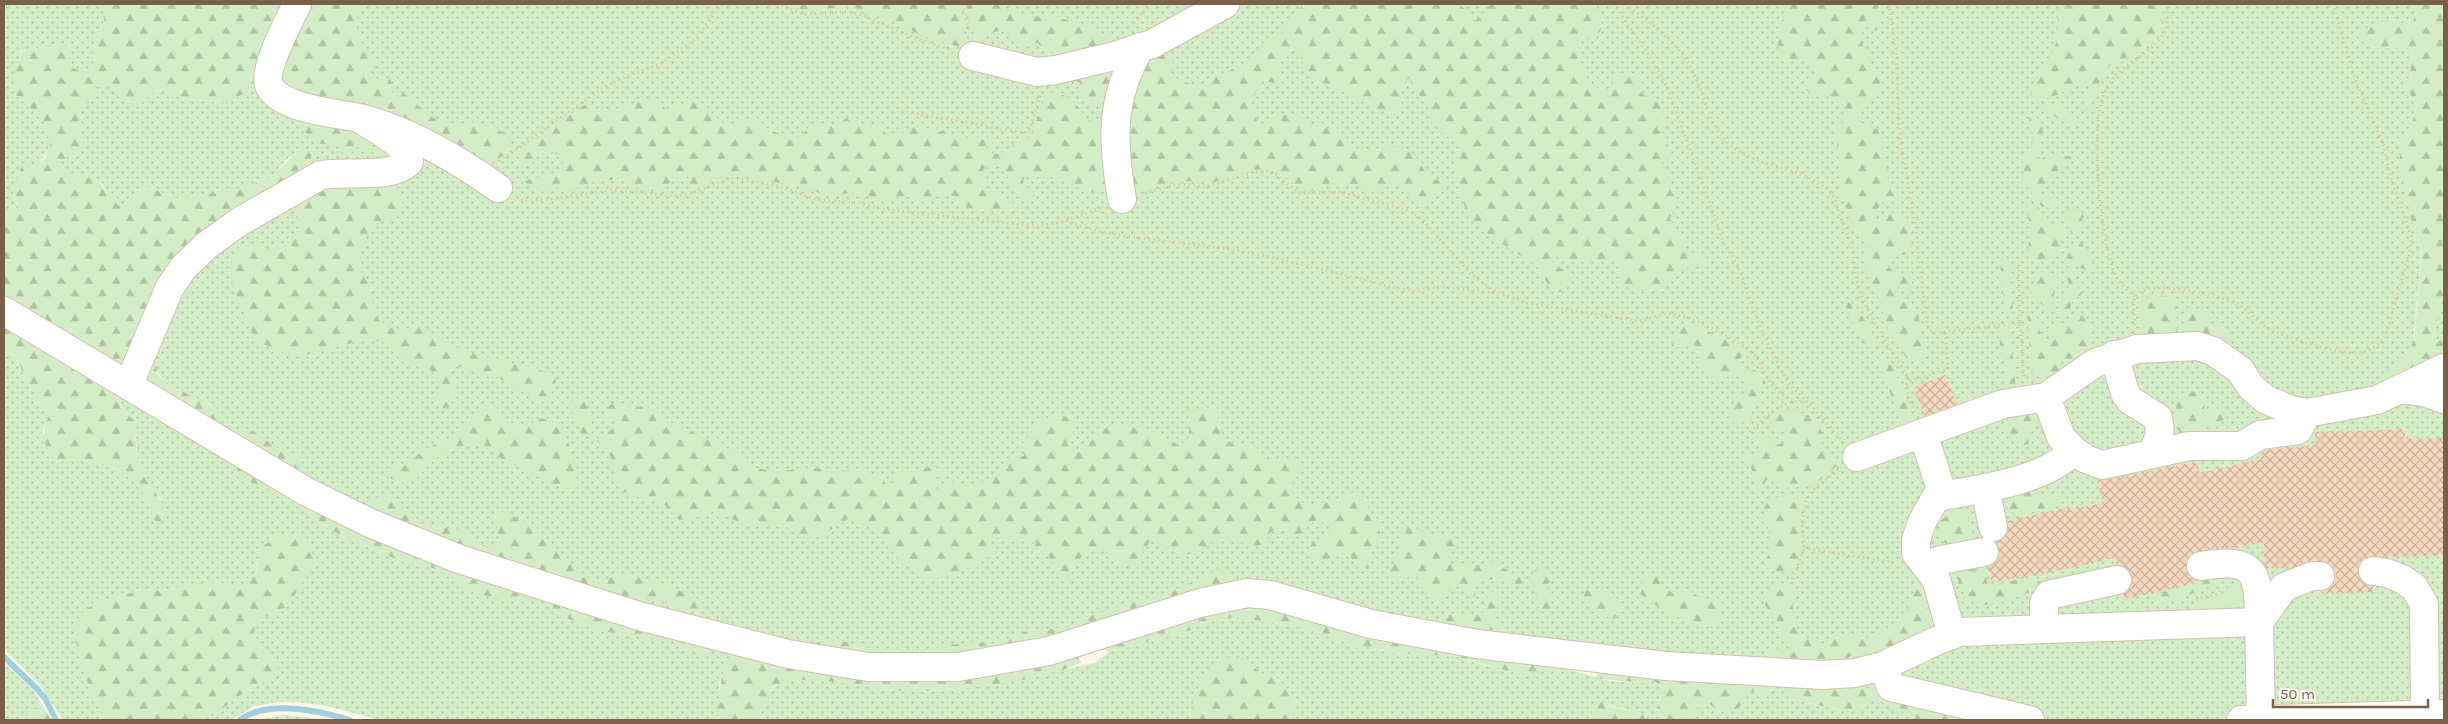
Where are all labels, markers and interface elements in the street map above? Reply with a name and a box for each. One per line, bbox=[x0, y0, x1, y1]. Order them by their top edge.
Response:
scale bar bbox=[2273, 676, 2428, 708]
text: 50 m bbox=[2280, 685, 2315, 703]

